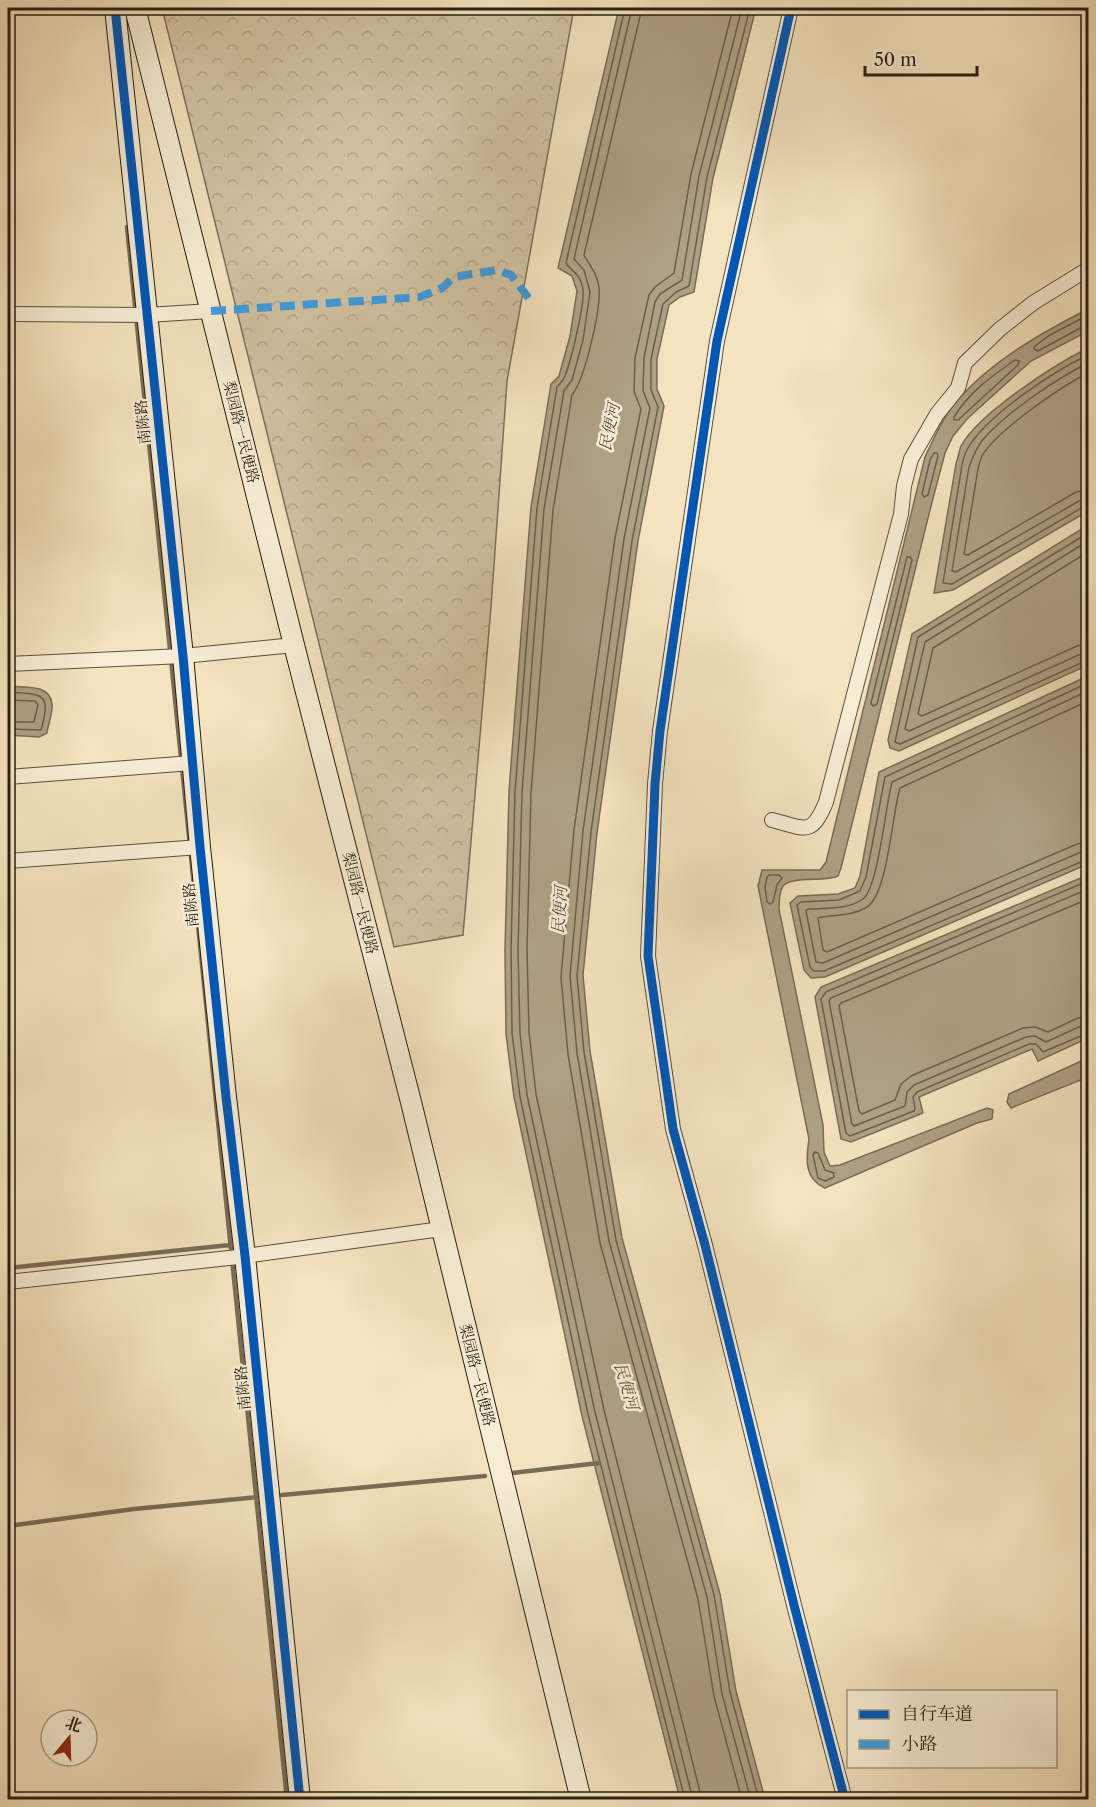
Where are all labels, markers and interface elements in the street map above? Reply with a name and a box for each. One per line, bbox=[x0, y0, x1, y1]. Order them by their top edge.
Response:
scale bar bbox=[865, 39, 978, 77]
text: 50 m bbox=[874, 49, 917, 71]
street label: 梨园路一民便路 bbox=[220, 379, 263, 485]
street label: 南陈路 bbox=[131, 399, 154, 445]
water label: 民便河 bbox=[595, 399, 624, 452]
street label: 梨园路一民便路 bbox=[339, 850, 382, 956]
street label: 南陈路 bbox=[179, 882, 202, 928]
water label: 民便河 bbox=[547, 882, 571, 935]
street label: 梨园路一民便路 bbox=[456, 1322, 499, 1428]
water label: 民便河 bbox=[610, 1360, 644, 1415]
street label: 南陈路 bbox=[231, 1365, 254, 1411]
legend bbox=[847, 1690, 1057, 1768]
text: 自行车道 bbox=[901, 1703, 973, 1725]
north arrow bbox=[39, 1708, 99, 1768]
text: 北 bbox=[63, 1712, 85, 1736]
text: 小路 bbox=[901, 1733, 937, 1755]

